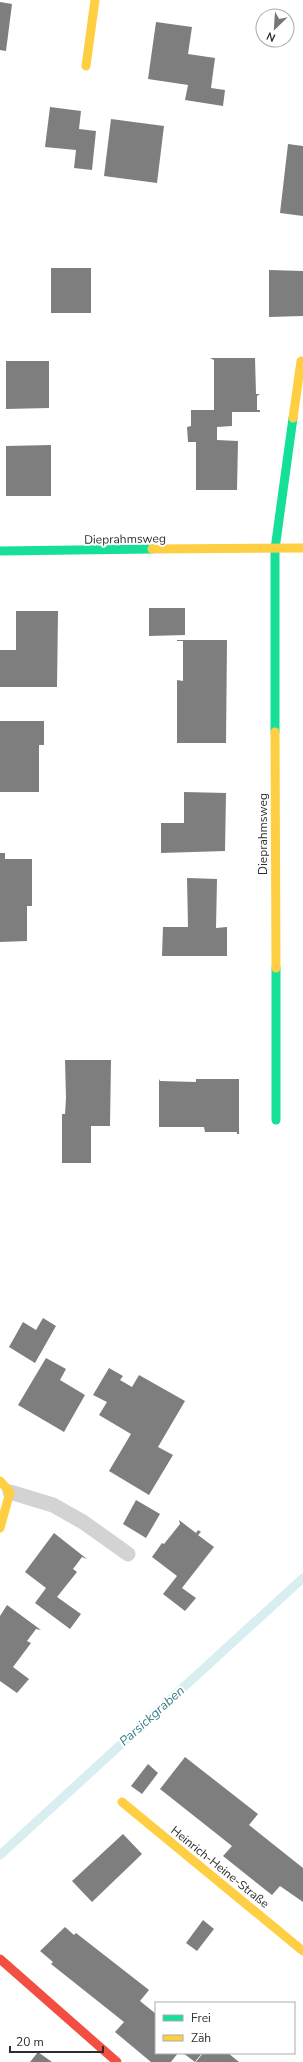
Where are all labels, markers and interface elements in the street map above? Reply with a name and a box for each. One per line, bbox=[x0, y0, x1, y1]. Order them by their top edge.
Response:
north arrow bbox=[255, 8, 295, 48]
text: N bbox=[264, 28, 278, 45]
street label: Dieprahmsweg bbox=[84, 530, 166, 548]
street label: Dieprahmsweg bbox=[255, 793, 271, 875]
water label: Parsickgraben bbox=[116, 1682, 188, 1750]
street label: Heinrich-Heine-Straße bbox=[168, 1822, 272, 1912]
legend bbox=[155, 2002, 295, 2054]
text: Frei bbox=[191, 2010, 211, 2026]
scale bar bbox=[10, 2028, 103, 2054]
text: Zäh bbox=[191, 2030, 211, 2046]
text: 20 m bbox=[16, 2034, 44, 2050]

